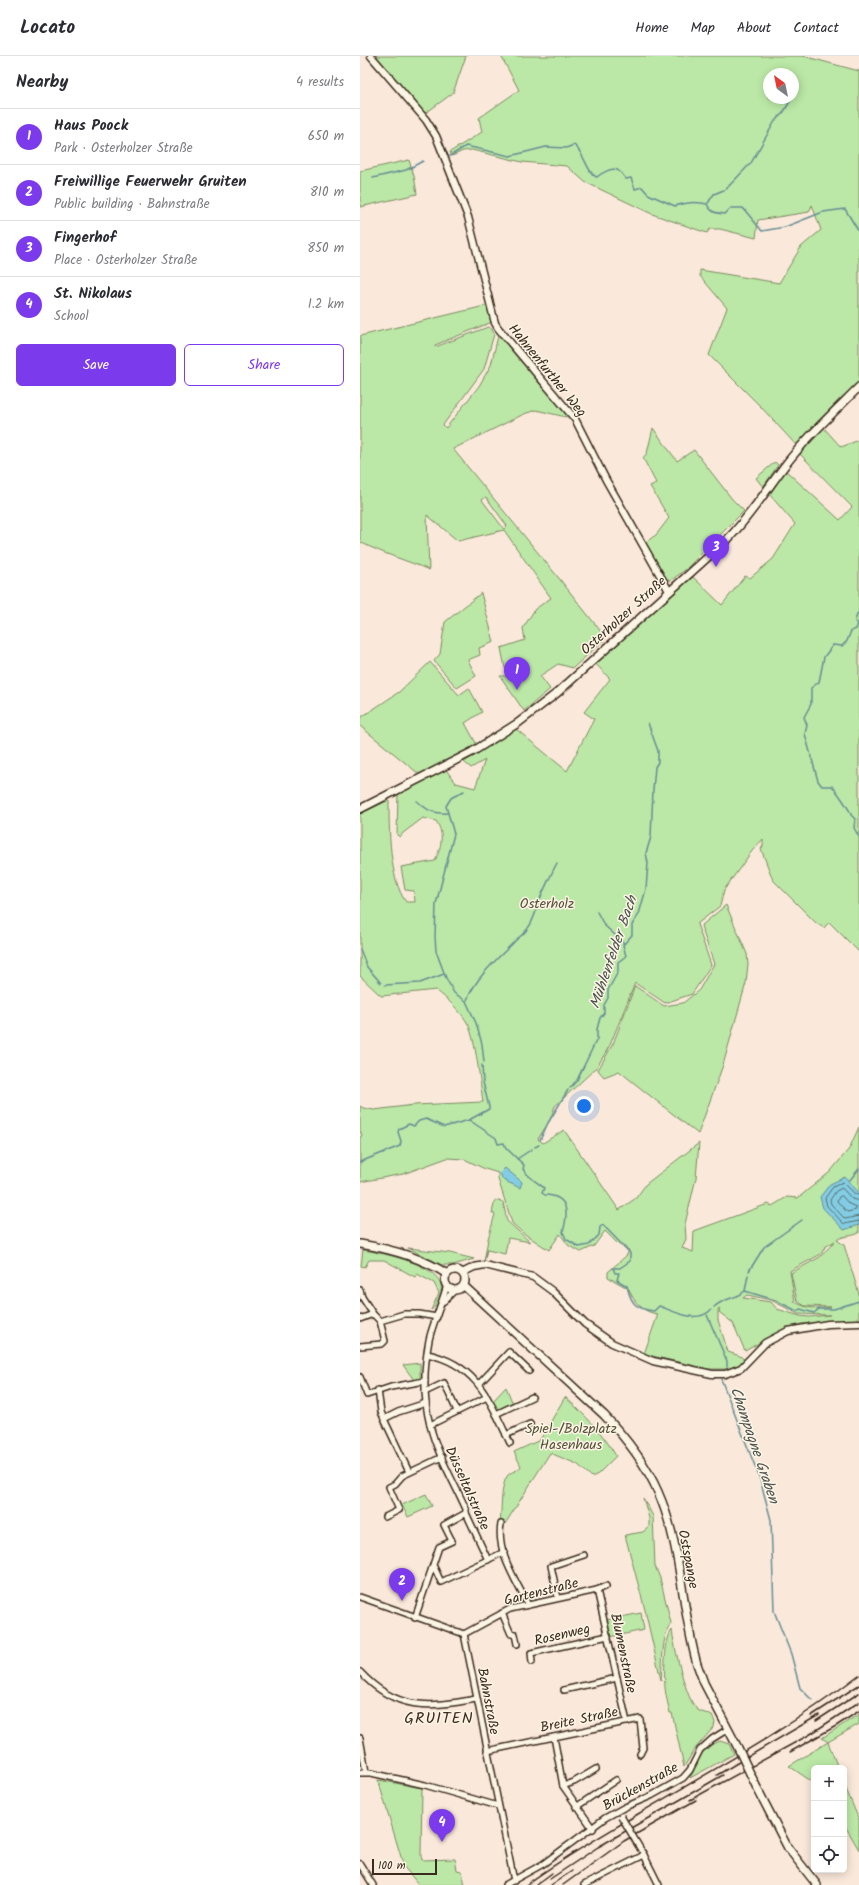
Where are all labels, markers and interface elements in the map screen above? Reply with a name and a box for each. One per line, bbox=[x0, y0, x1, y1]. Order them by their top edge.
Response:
text: Locato bbox=[20, 13, 75, 43]
text: Home bbox=[635, 17, 669, 39]
text: Map bbox=[691, 17, 715, 39]
text: About bbox=[737, 17, 771, 39]
text: Contact bbox=[793, 17, 839, 39]
north arrow bbox=[763, 68, 799, 104]
text: Nearby bbox=[16, 69, 68, 96]
text: 4 results bbox=[296, 72, 344, 93]
text: Haus Poock bbox=[54, 114, 128, 138]
text: 1 bbox=[27, 126, 31, 147]
text: 650 m bbox=[308, 126, 344, 147]
text: Park · Osterholzer Straße bbox=[54, 138, 193, 159]
text: Freiwillige Feuerwehr Gruiten bbox=[54, 170, 247, 194]
text: 2 bbox=[25, 182, 33, 203]
text: 810 m bbox=[310, 182, 344, 203]
text: Public building · Bahnstraße bbox=[54, 194, 210, 215]
text: Fingerhof bbox=[54, 226, 116, 250]
text: 3 bbox=[25, 238, 33, 259]
text: 850 m bbox=[307, 238, 344, 259]
text: Place · Osterholzer Straße bbox=[54, 250, 197, 271]
text: St. Nikolaus bbox=[54, 282, 132, 306]
text: 4 bbox=[25, 294, 33, 315]
text: 1.2 km bbox=[308, 294, 344, 315]
text: School bbox=[54, 306, 89, 327]
street label: Hahnenfurther Weg bbox=[503, 319, 592, 422]
button: Save bbox=[16, 344, 176, 386]
button: Share bbox=[184, 344, 344, 386]
pin: 3 bbox=[703, 534, 729, 567]
street label: Osterholzer Straße bbox=[576, 570, 672, 661]
pin: 1 bbox=[504, 657, 530, 690]
water label: Mühlenfelder Bach bbox=[583, 891, 645, 1012]
park label: Osterholz bbox=[520, 893, 574, 915]
your location bbox=[574, 1096, 594, 1116]
water label: Champagne Graben bbox=[723, 1384, 786, 1508]
park label: Spiel-/Bolzplatz Hasenhaus bbox=[525, 1418, 617, 1456]
street label: Düsseltalstraße bbox=[439, 1443, 496, 1535]
street label: Ostspange bbox=[672, 1528, 705, 1591]
pin: 2 bbox=[389, 1568, 415, 1601]
street label: Gartenstraße bbox=[502, 1572, 581, 1612]
street label: Blumenstraße bbox=[604, 1611, 642, 1696]
street label: Rosenweg bbox=[532, 1618, 592, 1652]
street label: Bahnstraße bbox=[471, 1666, 505, 1737]
street label: Breite Straße bbox=[538, 1701, 621, 1739]
district label: GRUITEN bbox=[404, 1706, 474, 1731]
street label: Brückenstraße bbox=[598, 1757, 683, 1817]
map controls bbox=[811, 1765, 847, 1873]
button: + bbox=[811, 1765, 847, 1801]
button: − bbox=[811, 1801, 847, 1837]
pin: 4 bbox=[429, 1809, 455, 1842]
button: locate bbox=[811, 1837, 847, 1873]
scale bar bbox=[372, 1857, 437, 1876]
text: 100 m bbox=[378, 1857, 406, 1875]

